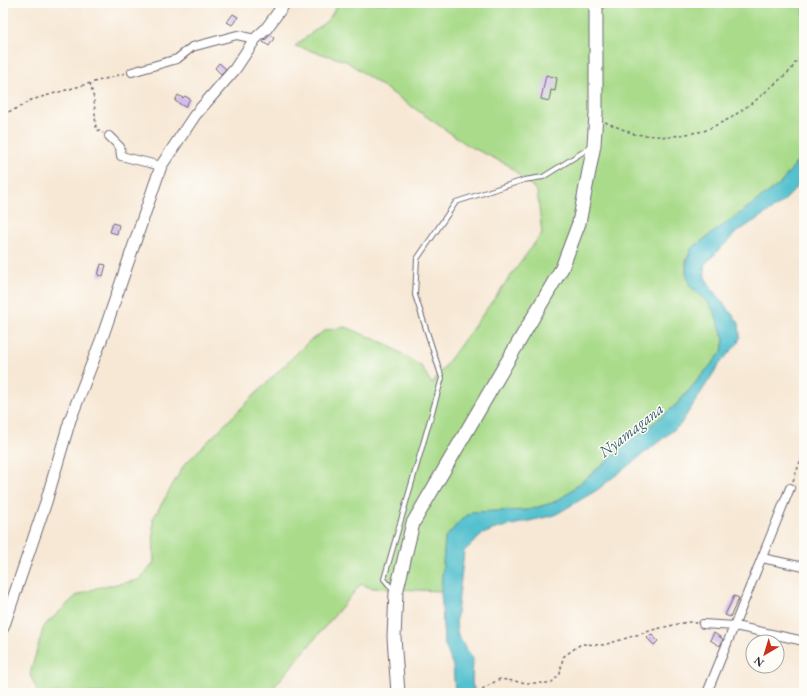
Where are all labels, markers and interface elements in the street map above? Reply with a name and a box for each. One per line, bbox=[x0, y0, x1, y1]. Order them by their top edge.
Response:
water label: Nyamagana bbox=[593, 398, 668, 463]
north arrow bbox=[745, 634, 785, 674]
text: N bbox=[751, 654, 767, 670]

